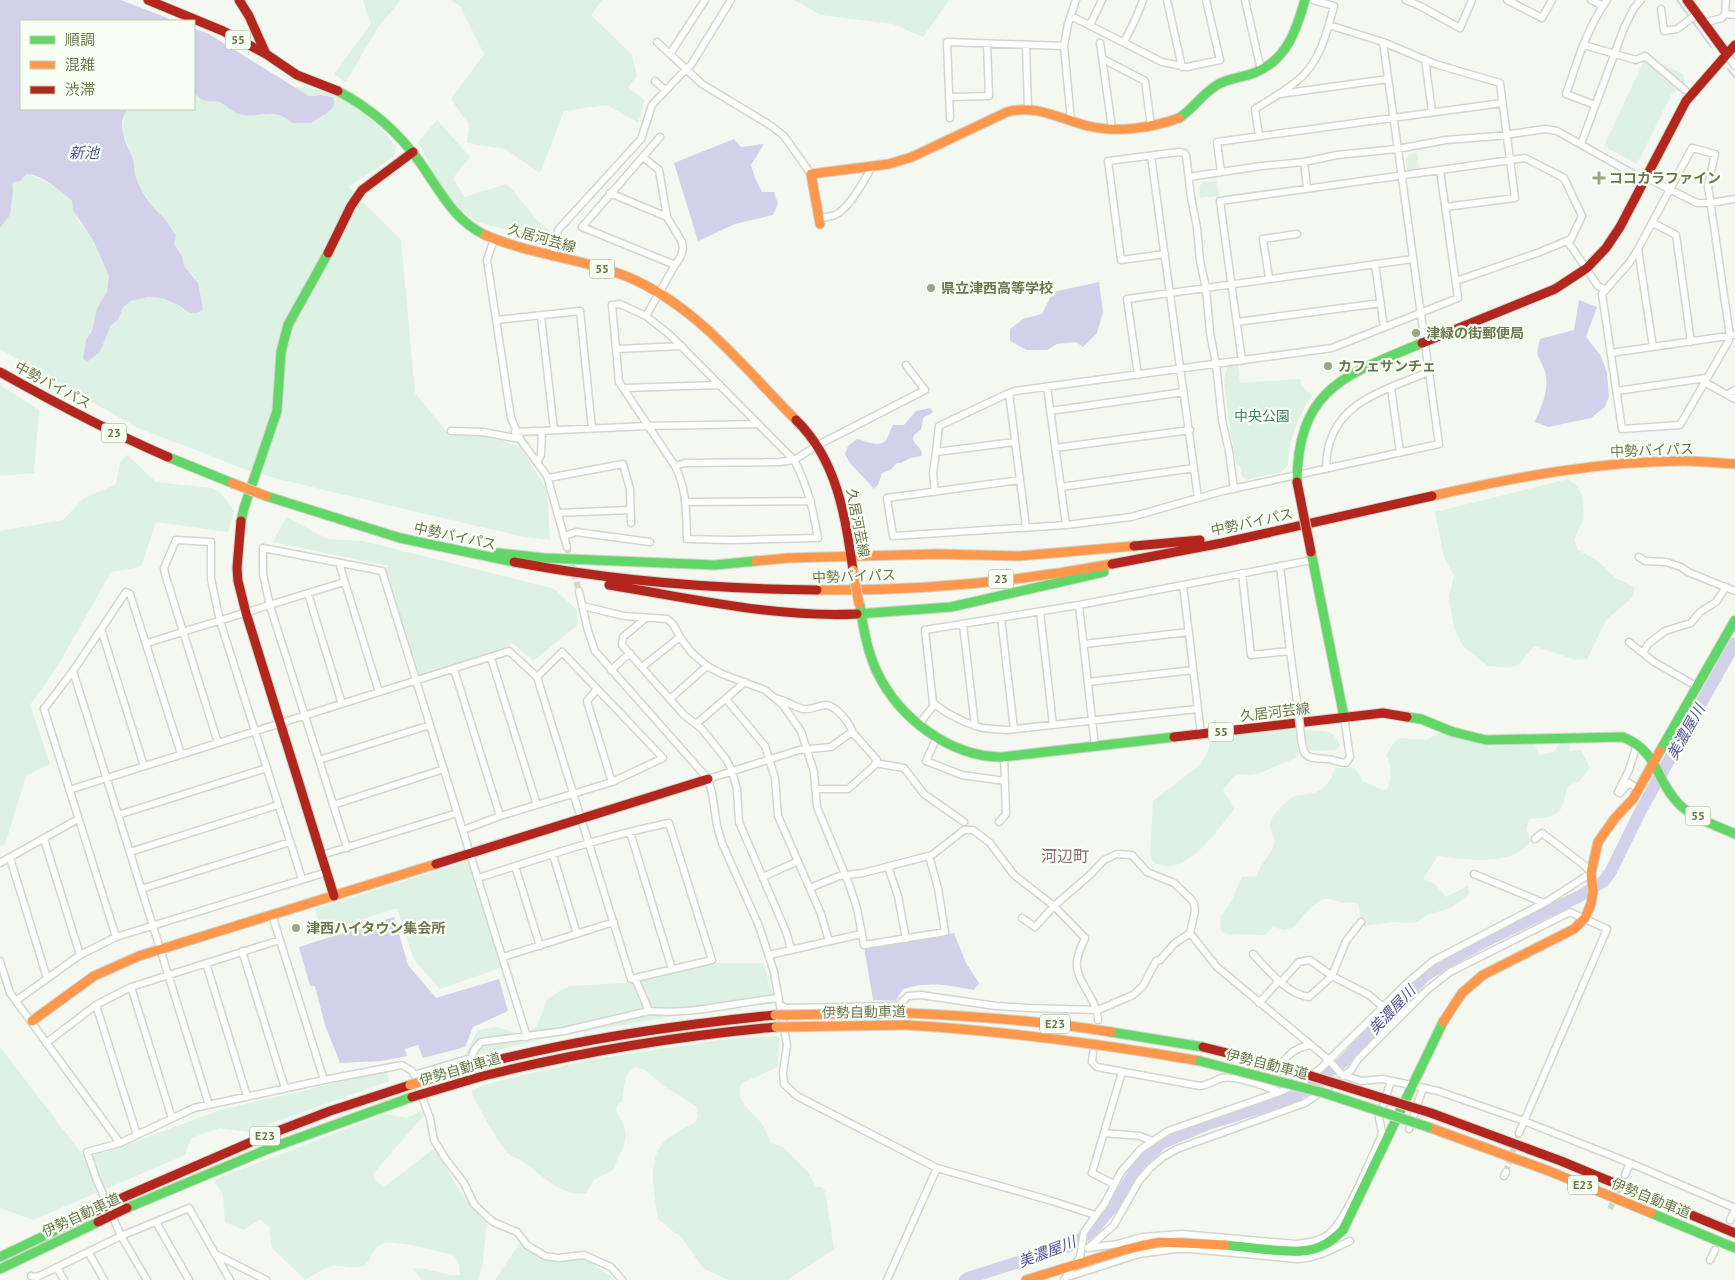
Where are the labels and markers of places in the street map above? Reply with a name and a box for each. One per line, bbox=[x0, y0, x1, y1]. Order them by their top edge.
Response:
place label: ココカラファイン bbox=[1609, 169, 1721, 187]
marker: ココカラファイン bbox=[1593, 172, 1605, 184]
place label: 県立津西高等学校 bbox=[941, 279, 1053, 297]
marker: 県立津西高等学校 bbox=[925, 282, 937, 294]
place label: 津緑の街郵便局 bbox=[1426, 324, 1524, 342]
marker: 津緑の街郵便局 bbox=[1410, 327, 1422, 339]
place label: カフェサンチェ bbox=[1338, 357, 1436, 375]
marker: カフェサンチェ bbox=[1322, 360, 1334, 372]
place label: 津西ハイタウン集会所 bbox=[306, 919, 445, 937]
marker: 津西ハイタウン集会所 bbox=[290, 922, 302, 934]

